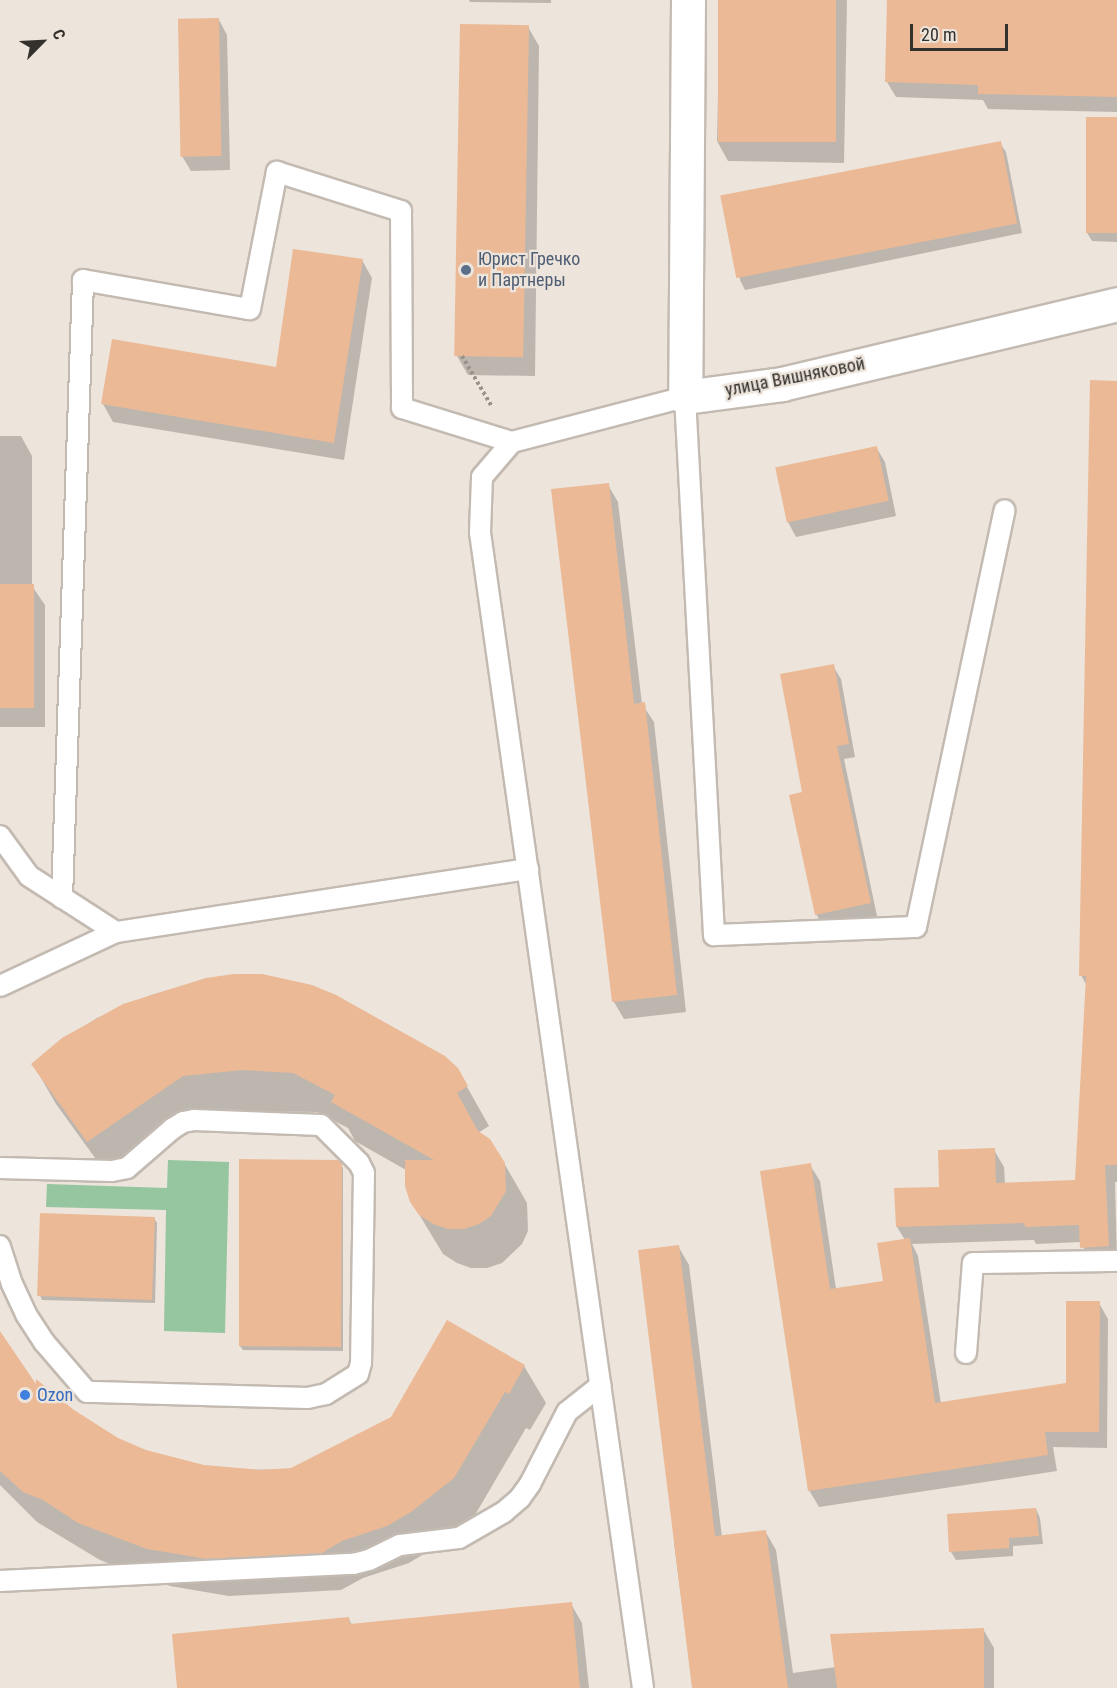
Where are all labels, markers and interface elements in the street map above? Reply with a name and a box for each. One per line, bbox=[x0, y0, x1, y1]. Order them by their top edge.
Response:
north arrow bbox=[12, 12, 72, 72]
scale bar bbox=[913, 12, 1010, 50]
text: 20 m bbox=[921, 24, 956, 45]
text: С bbox=[48, 26, 69, 43]
place label: Юрист Гречко и Партнеры bbox=[478, 249, 580, 292]
marker: Юрист Гречко и Партнеры bbox=[459, 263, 473, 277]
street label: улица Вишняковой bbox=[723, 353, 867, 401]
place label: Ozon bbox=[37, 1384, 73, 1406]
marker: Ozon bbox=[18, 1388, 32, 1402]

